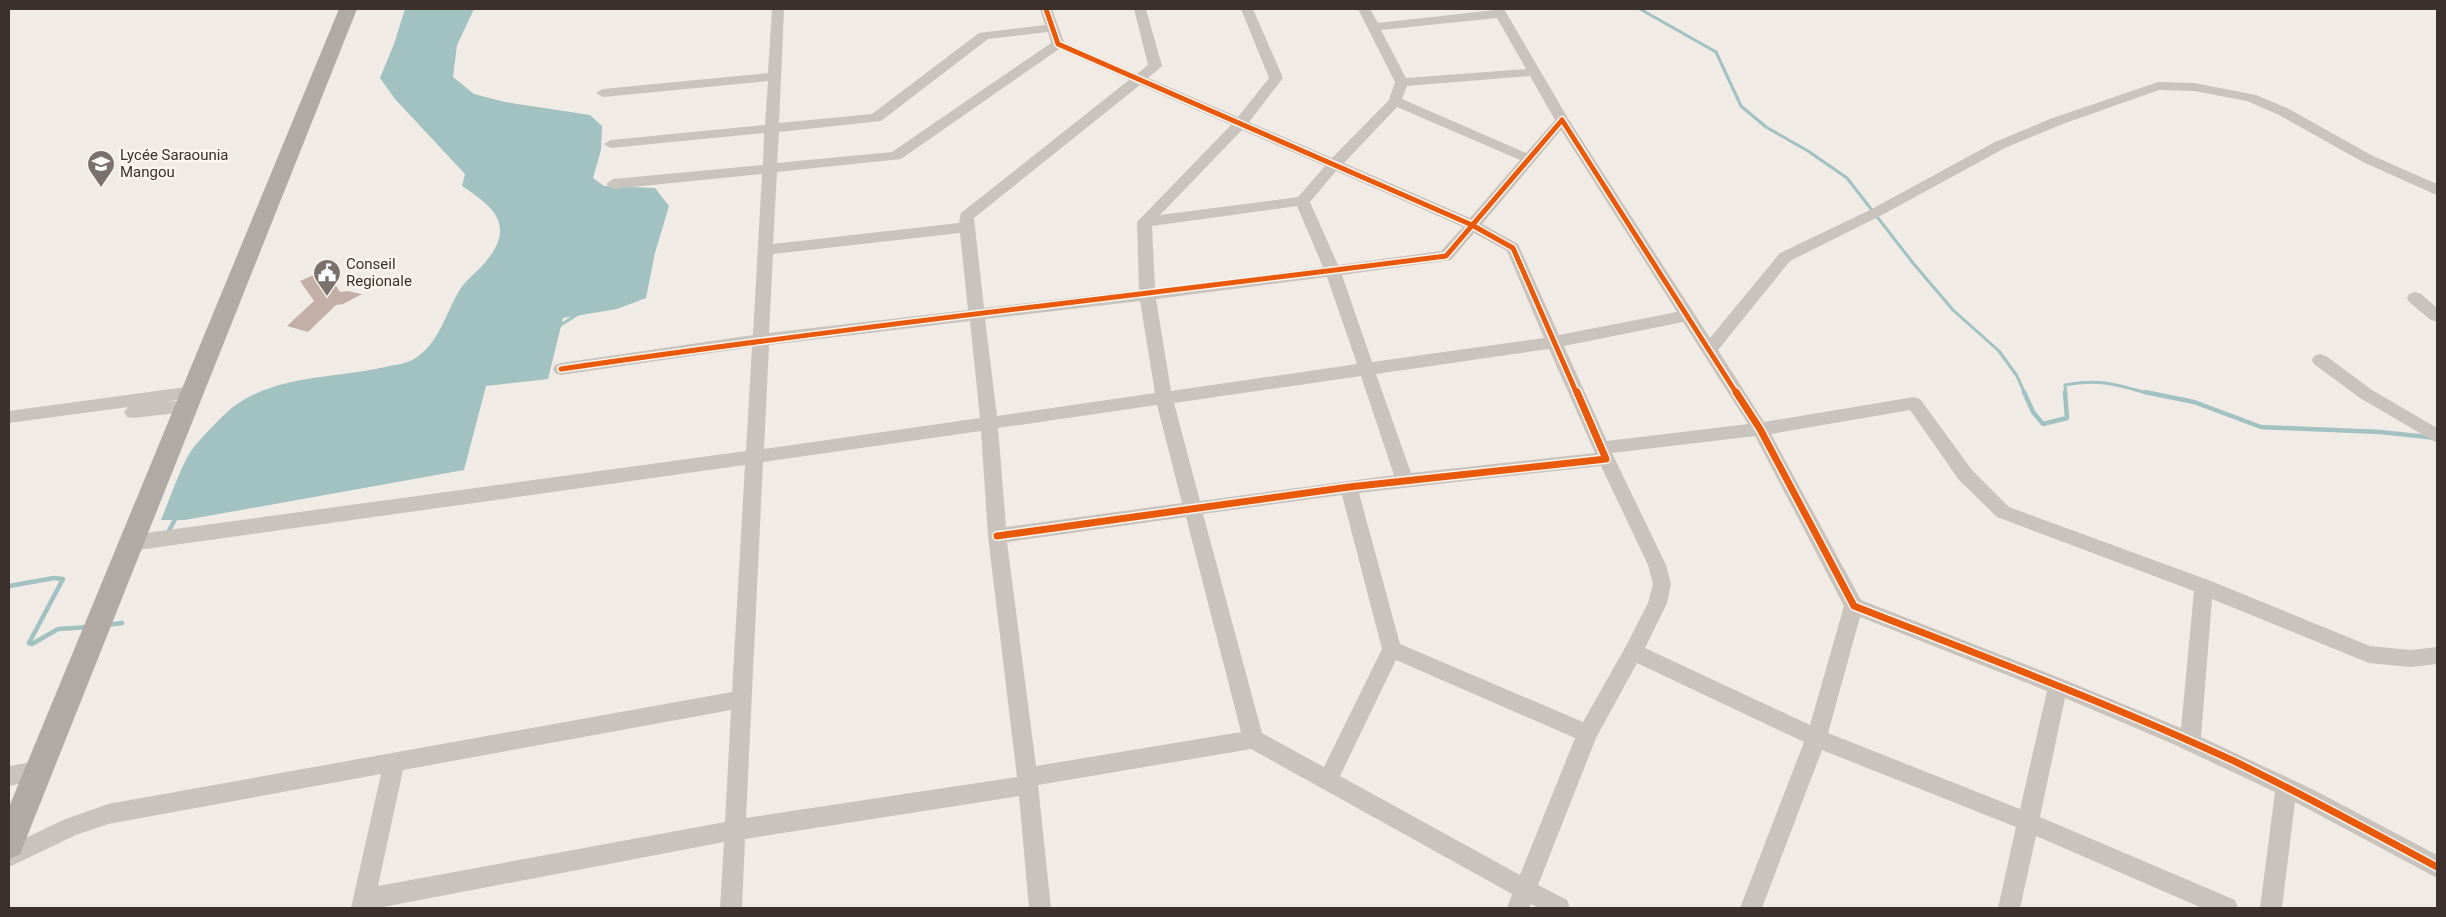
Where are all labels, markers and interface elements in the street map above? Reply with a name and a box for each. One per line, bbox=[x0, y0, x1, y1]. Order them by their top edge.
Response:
place label: Lycée Saraounia Mangou bbox=[120, 146, 229, 181]
school or university icon: Lycée Saraounia Mangou bbox=[86, 149, 116, 188]
place label: Conseil Regionale bbox=[346, 255, 412, 290]
public building icon: Conseil Regionale bbox=[312, 258, 342, 297]

